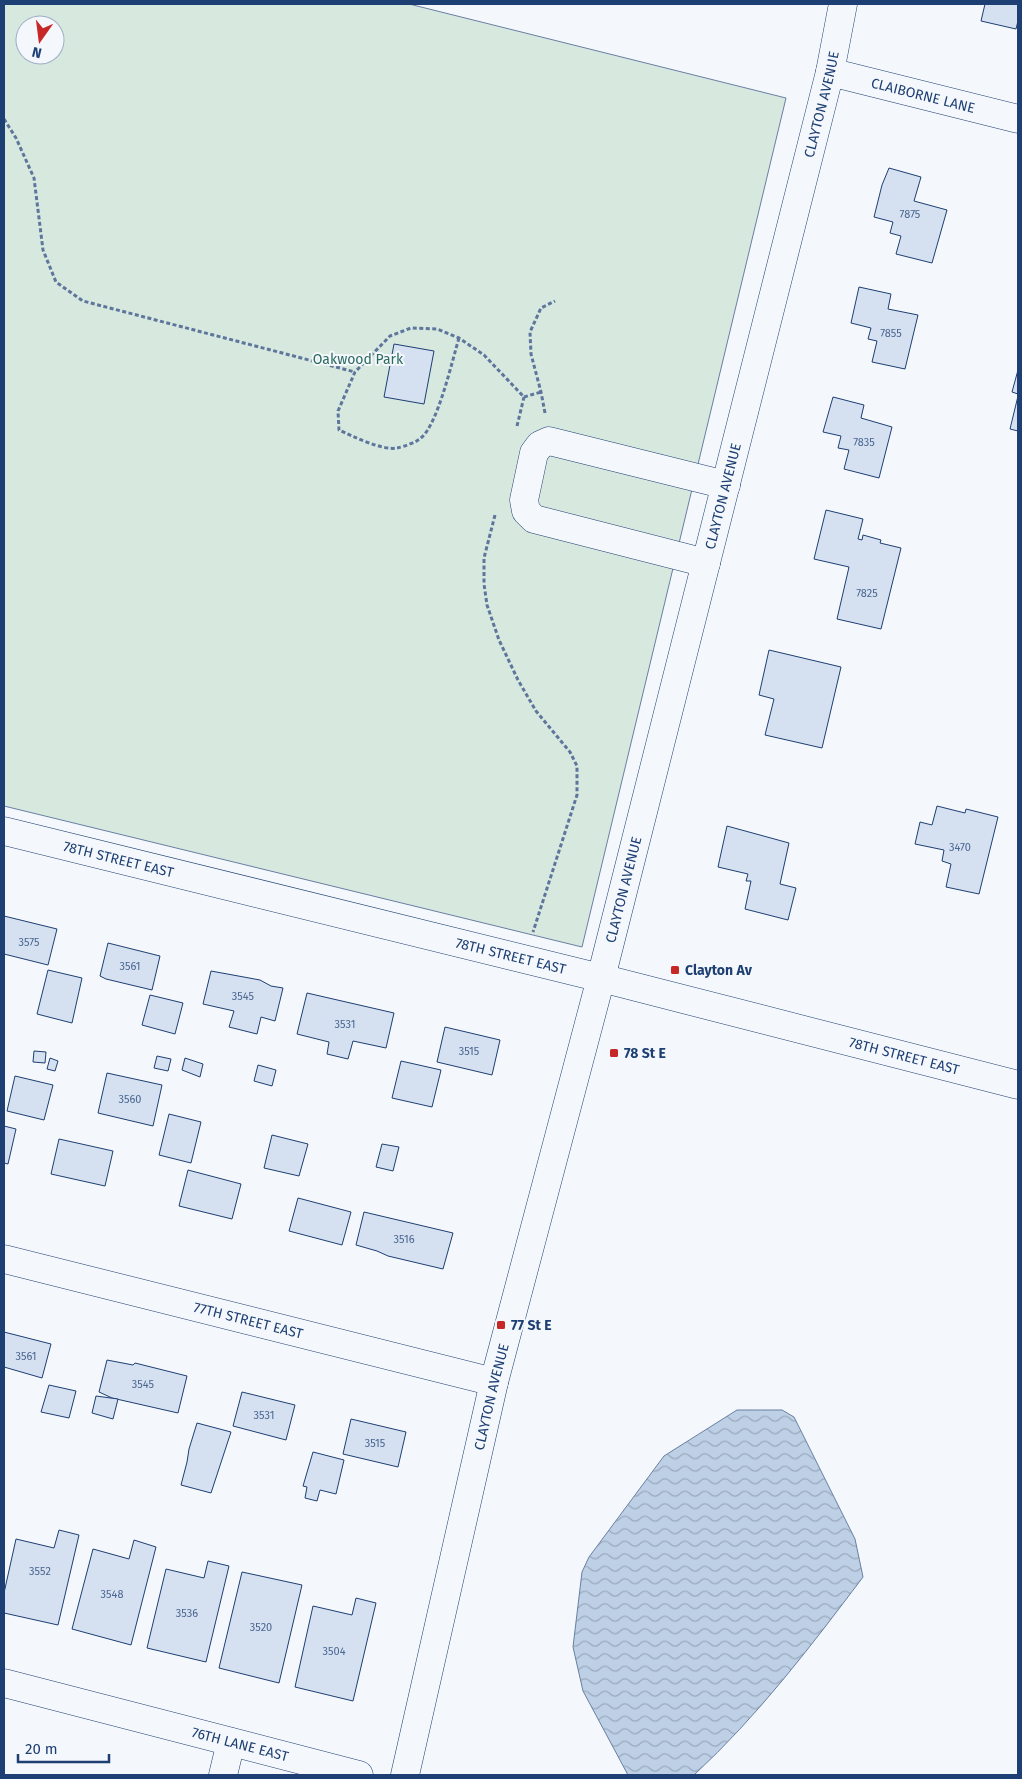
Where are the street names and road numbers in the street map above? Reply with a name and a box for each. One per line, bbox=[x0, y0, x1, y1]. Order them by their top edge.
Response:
street label: CLAYTON AVENUE bbox=[800, 50, 842, 159]
street label: CLAIBORNE LANE bbox=[869, 74, 977, 116]
street label: CLAYTON AVENUE bbox=[701, 441, 744, 551]
street label: CLAYTON AVENUE bbox=[602, 835, 645, 945]
street label: 78TH STREET EAST bbox=[62, 837, 176, 881]
street label: 78TH STREET EAST bbox=[454, 934, 568, 978]
street label: 78TH STREET EAST bbox=[847, 1034, 962, 1078]
street label: 77TH STREET EAST bbox=[192, 1298, 306, 1342]
street label: CLAYTON AVENUE bbox=[470, 1342, 512, 1452]
street label: 76TH LANE EAST bbox=[190, 1724, 291, 1765]

